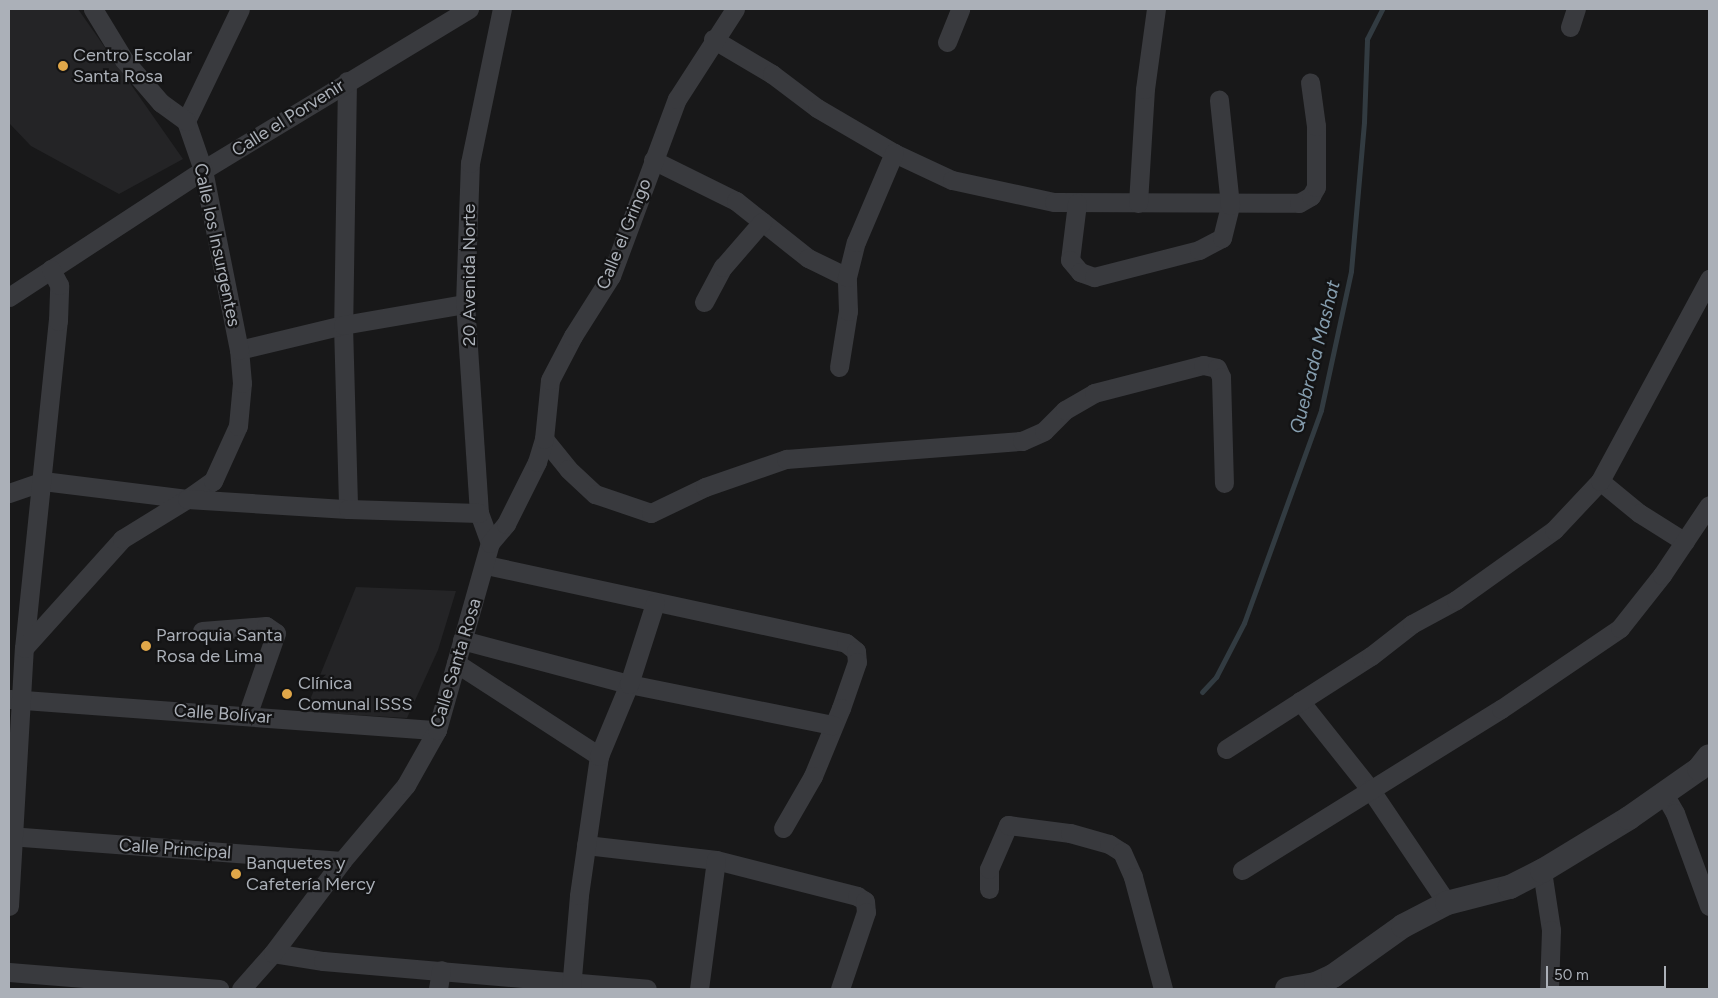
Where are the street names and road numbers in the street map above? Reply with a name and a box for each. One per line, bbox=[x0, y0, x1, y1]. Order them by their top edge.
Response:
street label: Calle el Porvenir bbox=[228, 75, 348, 161]
street label: Calle los Insurgentes bbox=[189, 161, 245, 329]
street label: Calle el Gringo bbox=[592, 175, 656, 293]
street label: 20 Avenida Norte bbox=[458, 204, 480, 346]
street label: Calle Santa Rosa bbox=[426, 596, 486, 730]
street label: Calle Bolívar bbox=[173, 700, 273, 728]
street label: Calle Principal bbox=[118, 834, 232, 864]

